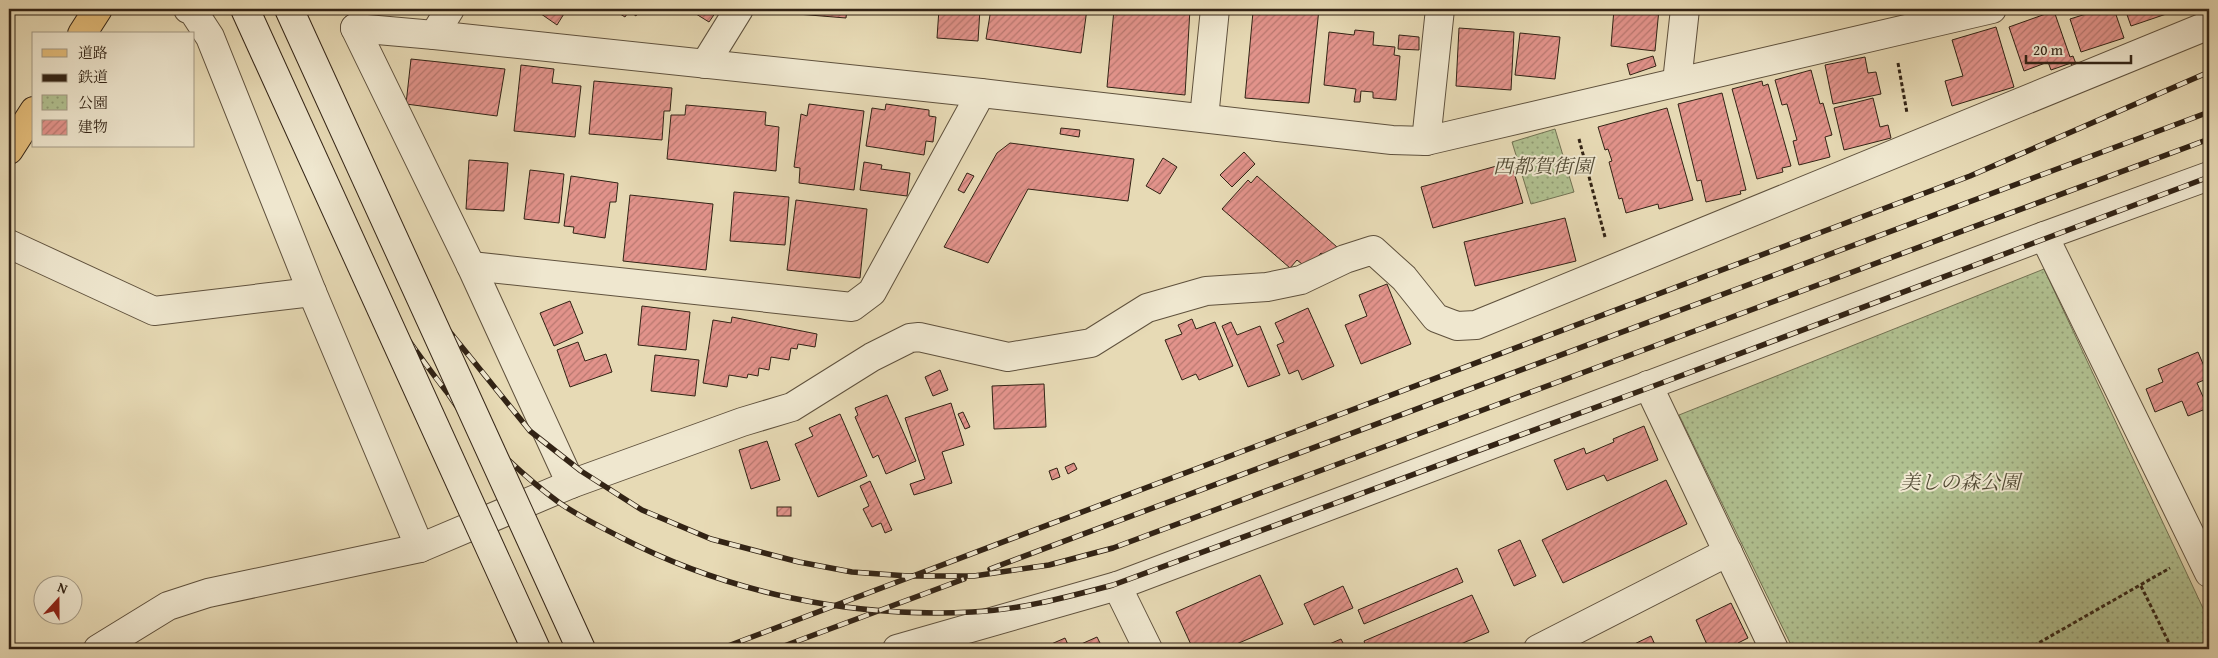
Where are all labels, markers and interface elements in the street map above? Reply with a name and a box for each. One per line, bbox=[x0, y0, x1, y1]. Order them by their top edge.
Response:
legend bbox=[32, 32, 195, 148]
scale bar bbox=[2026, 32, 2130, 64]
text: 20 m bbox=[2033, 39, 2064, 60]
text: 道路 bbox=[78, 42, 108, 63]
text: 鉄道 bbox=[78, 66, 108, 87]
text: 公園 bbox=[78, 92, 108, 113]
text: 建物 bbox=[78, 116, 108, 137]
park label: 西都賀街園 bbox=[1493, 151, 1596, 180]
park label: 美しの森公園 bbox=[1900, 467, 2023, 496]
north arrow bbox=[32, 576, 82, 626]
text: N bbox=[55, 577, 71, 599]

